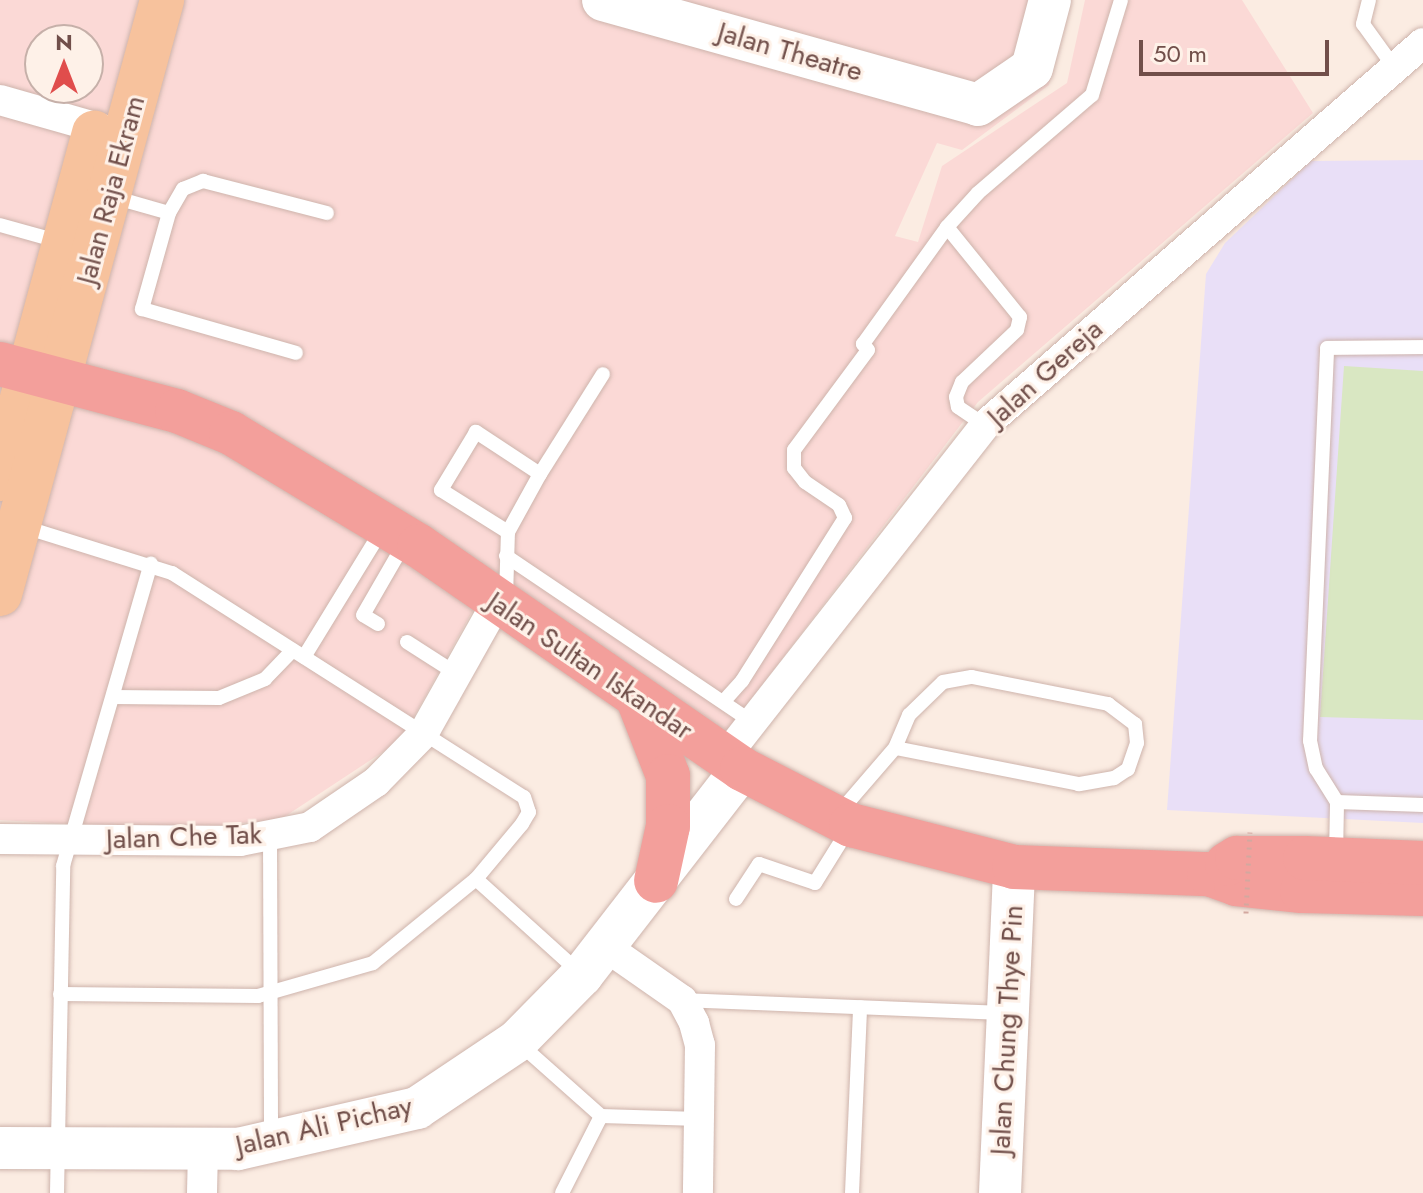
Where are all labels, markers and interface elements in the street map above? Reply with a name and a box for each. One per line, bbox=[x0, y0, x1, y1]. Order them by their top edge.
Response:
street label: Jalan Theatre bbox=[714, 15, 866, 89]
north arrow bbox=[24, 24, 104, 104]
scale bar bbox=[1143, 24, 1333, 74]
text: N bbox=[55, 26, 73, 58]
text: 50 m bbox=[1153, 36, 1207, 71]
street label: Jalan Raja Ekram bbox=[70, 92, 152, 288]
street label: Jalan Gereja bbox=[980, 313, 1110, 433]
street label: Jalan Sultan Iskandar bbox=[481, 585, 699, 747]
street label: Jalan Che Tak bbox=[106, 817, 262, 857]
street label: Jalan Chung Thye Pin bbox=[984, 904, 1030, 1156]
street label: Jalan Ali Pichay bbox=[232, 1089, 416, 1163]

